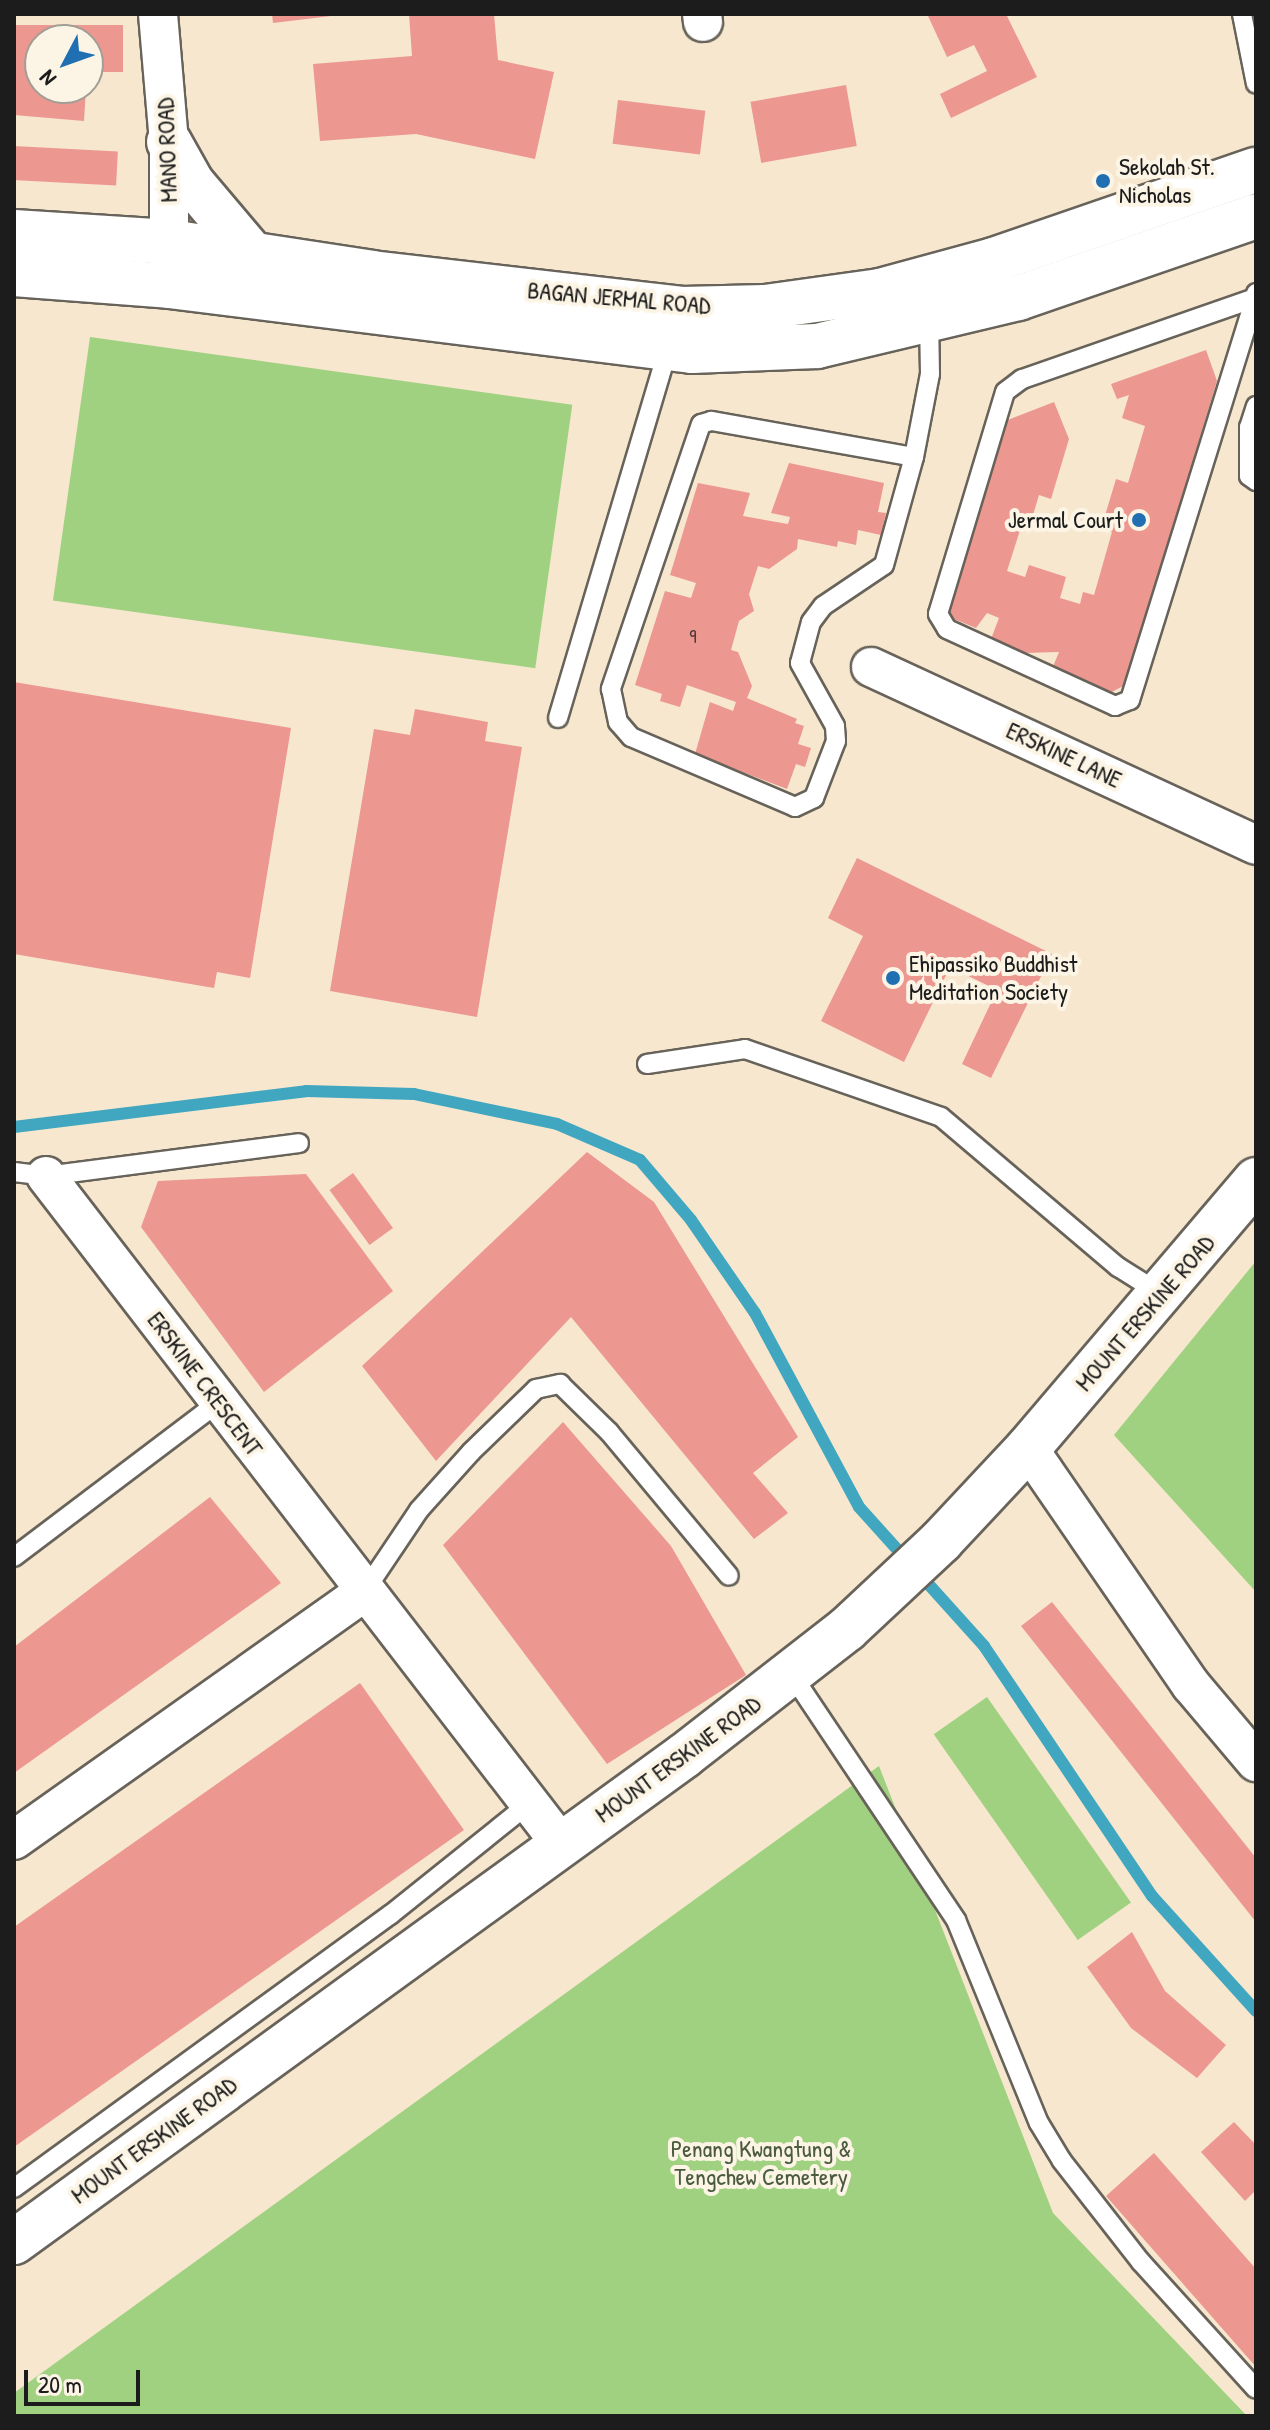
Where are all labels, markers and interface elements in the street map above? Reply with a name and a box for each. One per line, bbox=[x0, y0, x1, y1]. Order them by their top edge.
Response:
north arrow bbox=[24, 24, 104, 104]
text: N bbox=[32, 64, 63, 93]
street label: MANO ROAD bbox=[151, 97, 183, 203]
place label: Sekolah St. Nicholas bbox=[1119, 153, 1215, 209]
marker: Sekolah St. Nicholas bbox=[1094, 172, 1112, 190]
street label: BAGAN JERMAL ROAD bbox=[526, 276, 712, 320]
place label: Jermal Court bbox=[1008, 506, 1123, 534]
marker: Jermal Court bbox=[1130, 511, 1148, 529]
house number: 9 bbox=[689, 623, 697, 647]
street label: ERSKINE LANE bbox=[1002, 716, 1126, 794]
place label: Ehipassiko Buddhist Meditation Society bbox=[909, 950, 1077, 1006]
marker: Ehipassiko Buddhist Meditation Society bbox=[884, 969, 902, 987]
street label: MOUNT ERSKINE ROAD bbox=[1069, 1229, 1221, 1397]
street label: ERSKINE CRESCENT bbox=[141, 1306, 269, 1462]
street label: MOUNT ERSKINE ROAD bbox=[590, 1689, 766, 1829]
street label: MOUNT ERSKINE ROAD bbox=[66, 2070, 242, 2210]
park label: Penang Kwangtung & Tengchew Cemetery bbox=[671, 2135, 851, 2191]
scale bar bbox=[28, 2354, 144, 2404]
text: 20 m bbox=[38, 2368, 82, 2400]

